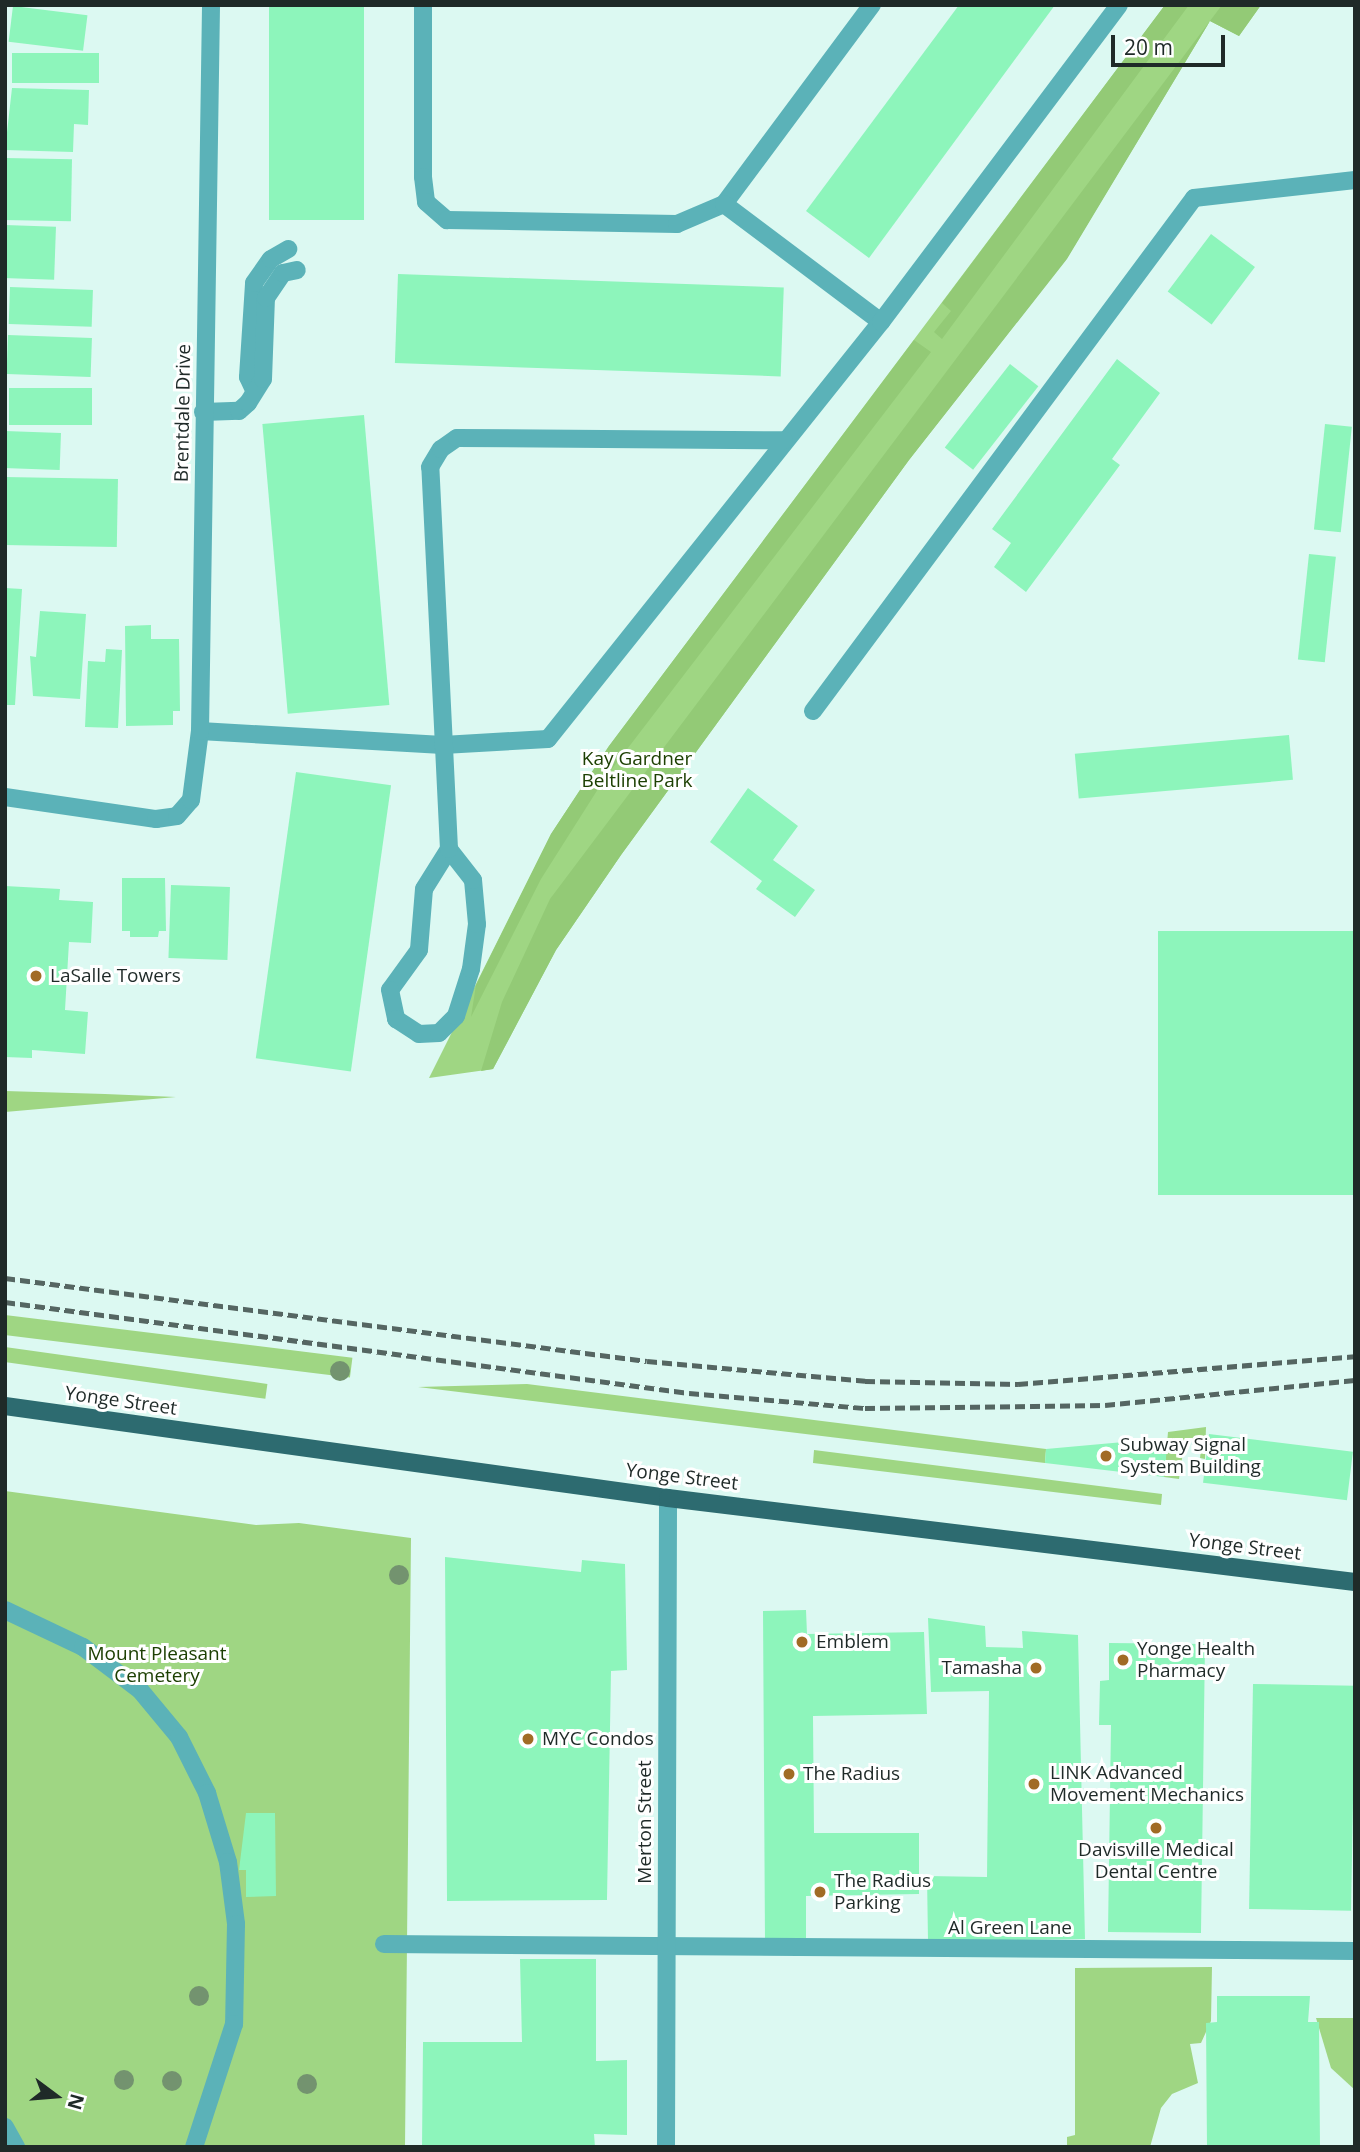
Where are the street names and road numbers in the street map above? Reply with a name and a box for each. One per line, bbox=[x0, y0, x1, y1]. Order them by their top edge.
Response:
street label: Brentdale Drive bbox=[170, 344, 196, 482]
street label: Yonge Street bbox=[64, 1382, 178, 1420]
street label: Yonge Street bbox=[625, 1459, 739, 1495]
street label: Yonge Street bbox=[1188, 1529, 1302, 1565]
street label: Merton Street bbox=[634, 1760, 656, 1884]
street label: Al Green Lane bbox=[948, 1917, 1072, 1939]

